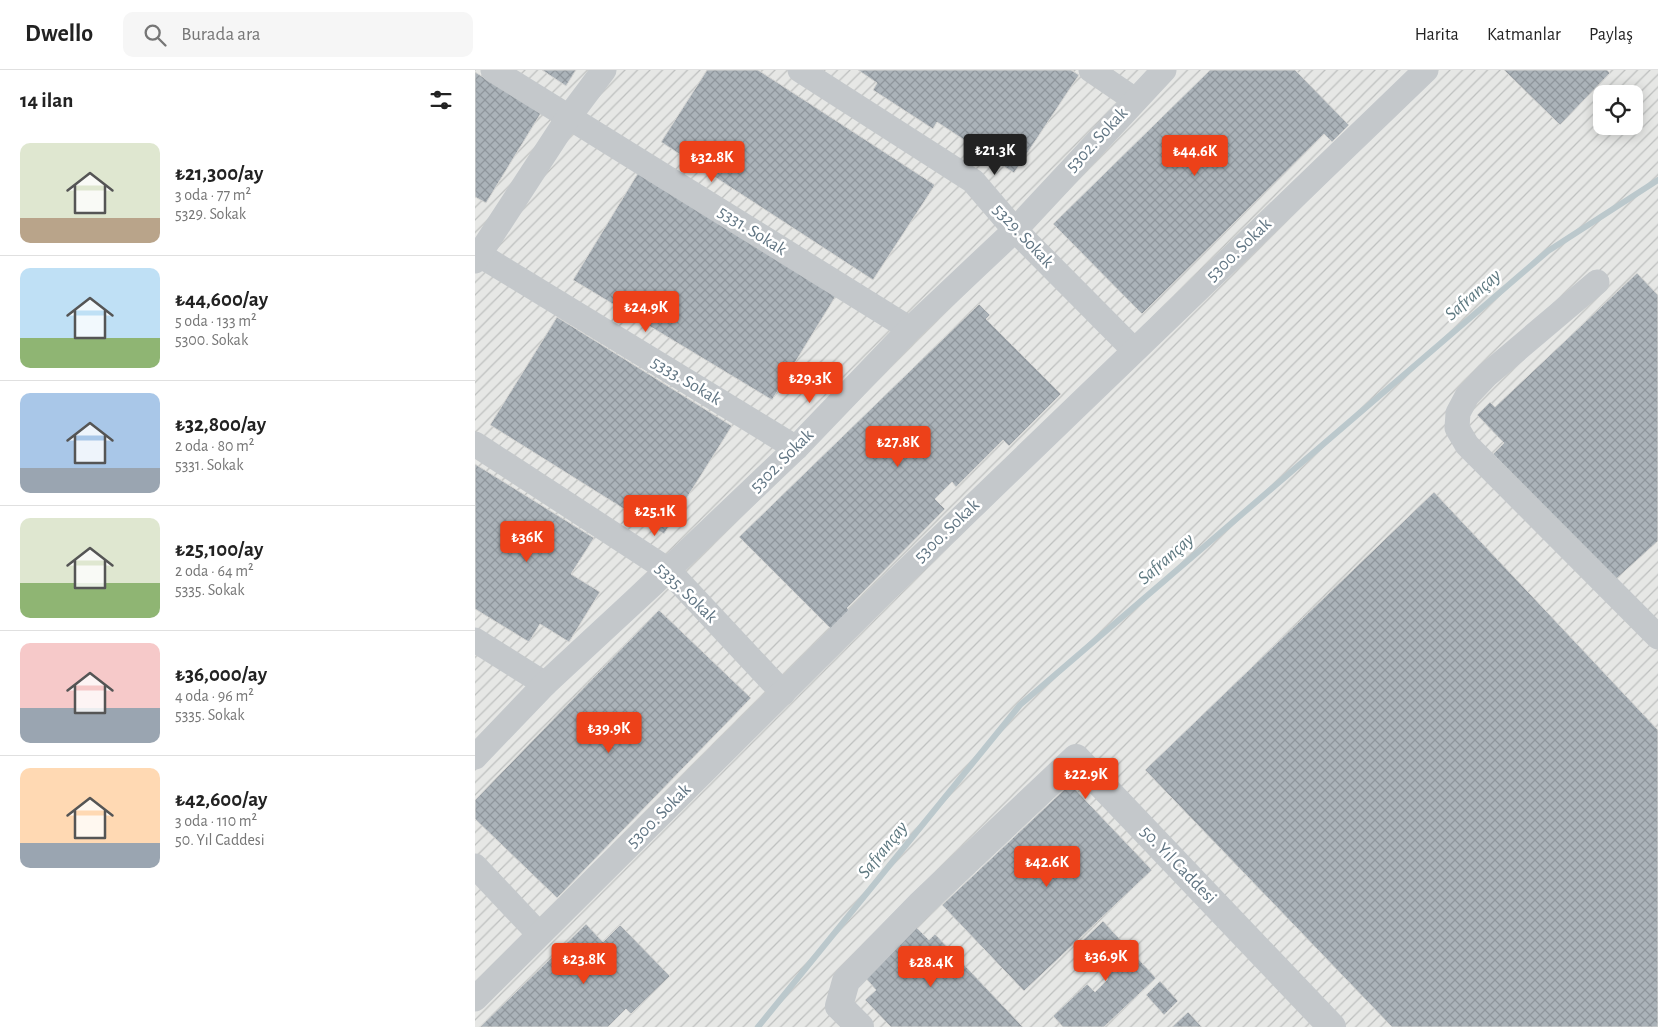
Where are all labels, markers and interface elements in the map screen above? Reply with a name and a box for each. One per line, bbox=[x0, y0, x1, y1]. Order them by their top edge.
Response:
search box bbox=[123, 12, 473, 57]
icon: search bbox=[141, 21, 169, 49]
text: Dwello bbox=[25, 22, 93, 46]
text: Burada ara bbox=[181, 25, 261, 44]
text: Harita bbox=[1415, 26, 1459, 44]
text: Katmanlar bbox=[1487, 26, 1561, 44]
text: Paylaş bbox=[1589, 26, 1633, 44]
map controls bbox=[1593, 85, 1643, 135]
button: locate bbox=[1593, 85, 1643, 135]
icon: filters bbox=[427, 86, 455, 114]
text: 14 ilan bbox=[20, 90, 73, 111]
street label: 5302. Sokak bbox=[1063, 104, 1132, 176]
pin: ₺21.3K bbox=[954, 134, 1036, 176]
pin: ₺44.6K bbox=[1154, 134, 1236, 177]
pin: ₺32.8K bbox=[671, 140, 753, 183]
text: ₺21.3K bbox=[975, 142, 1015, 158]
text: ₺44.6K bbox=[1173, 143, 1217, 159]
text: ₺32.8K bbox=[691, 149, 733, 165]
icon: home bbox=[60, 163, 120, 223]
text: ₺21,300/ay bbox=[175, 163, 263, 184]
text: 3 oda · 77 m² bbox=[175, 187, 251, 203]
street label: 5329. Sokak bbox=[989, 201, 1057, 272]
street label: 5331. Sokak bbox=[715, 203, 790, 259]
text: 5329. Sokak bbox=[175, 206, 246, 222]
street label: 5300. Sokak bbox=[1203, 214, 1275, 285]
water label: Safrançay bbox=[1441, 266, 1505, 324]
icon: home bbox=[60, 288, 120, 348]
text: ₺44,600/ay bbox=[175, 289, 268, 310]
pin: ₺24.9K bbox=[605, 290, 687, 333]
text: ₺24.9K bbox=[624, 299, 668, 315]
text: 5 oda · 133 m² bbox=[175, 313, 257, 329]
text: 5300. Sokak bbox=[175, 332, 248, 348]
street label: 5333. Sokak bbox=[648, 353, 725, 409]
pin: ₺29.3K bbox=[769, 362, 851, 404]
text: ₺29.3K bbox=[789, 370, 831, 386]
icon: home bbox=[60, 413, 120, 473]
text: ₺32,800/ay bbox=[175, 414, 266, 435]
street label: 5302. Sokak bbox=[747, 425, 818, 496]
pin: ₺27.8K bbox=[857, 426, 939, 468]
text: ₺27.8K bbox=[877, 434, 919, 450]
text: 2 oda · 80 m² bbox=[175, 438, 254, 454]
text: 5331. Sokak bbox=[175, 457, 243, 473]
pin: ₺25.1K bbox=[614, 494, 696, 537]
street label: 5300. Sokak bbox=[911, 495, 983, 566]
text: ₺25.1K bbox=[635, 503, 675, 519]
pin: ₺36K bbox=[497, 520, 557, 563]
text: ₺36K bbox=[511, 529, 543, 545]
water label: Safrançay bbox=[1134, 530, 1198, 588]
icon: home bbox=[60, 538, 120, 598]
text: ₺25,100/ay bbox=[175, 539, 263, 560]
street label: 5335. Sokak bbox=[652, 559, 721, 627]
text: 2 oda · 64 m² bbox=[175, 563, 254, 579]
text: 5335. Sokak bbox=[175, 582, 245, 598]
icon: home bbox=[60, 663, 120, 723]
text: ₺36,000/ay bbox=[175, 664, 267, 685]
text: 4 oda · 96 m² bbox=[175, 688, 254, 704]
text: 5335. Sokak bbox=[175, 707, 245, 723]
pin: ₺39.9K bbox=[568, 712, 650, 754]
text: ₺39.9K bbox=[588, 720, 630, 736]
pin: ₺22.9K bbox=[1045, 758, 1127, 800]
text: ₺22.9K bbox=[1064, 766, 1108, 782]
street label: 5300. Sokak bbox=[624, 780, 695, 851]
icon: home bbox=[60, 788, 120, 848]
text: ₺42,600/ay bbox=[175, 789, 267, 810]
text: 3 oda · 110 m² bbox=[175, 813, 257, 829]
water label: Safrançay bbox=[854, 818, 912, 882]
street label: 50. Yıl Caddesi bbox=[1136, 822, 1220, 908]
text: 50. Yıl Caddesi bbox=[175, 832, 265, 848]
pin: ₺42.6K bbox=[1006, 846, 1088, 888]
text: ₺42.6K bbox=[1025, 854, 1069, 870]
pin: ₺36.9K bbox=[1065, 940, 1147, 982]
pin: ₺23.8K bbox=[543, 942, 625, 985]
pin: ₺28.4K bbox=[890, 946, 972, 988]
text: ₺36.9K bbox=[1085, 948, 1127, 964]
text: ₺23.8K bbox=[563, 951, 605, 967]
text: ₺28.4K bbox=[909, 954, 953, 970]

